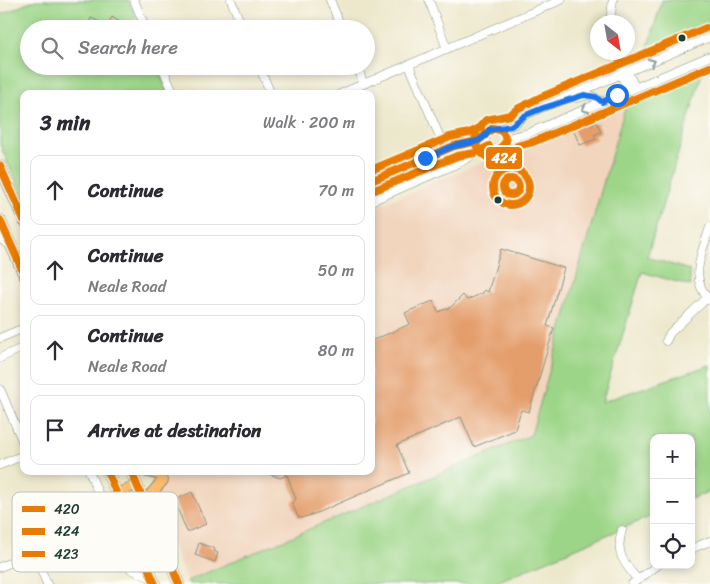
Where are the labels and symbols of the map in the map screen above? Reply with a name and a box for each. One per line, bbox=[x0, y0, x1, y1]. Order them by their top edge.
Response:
north arrow bbox=[590, 15, 635, 60]
unlabelled marker bbox=[677, 33, 687, 43]
one-way arrow bbox=[647, 57, 656, 68]
route start bbox=[606, 84, 629, 107]
one-way arrow bbox=[581, 103, 590, 114]
line badge: 424 bbox=[485, 146, 523, 170]
text: 424 bbox=[490, 146, 517, 171]
route end bbox=[414, 147, 437, 170]
unlabelled marker bbox=[493, 195, 503, 205]
legend bbox=[12, 492, 178, 572]
text: 420 bbox=[54, 497, 80, 522]
text: 424 bbox=[54, 519, 80, 544]
text: 423 bbox=[54, 542, 79, 567]

